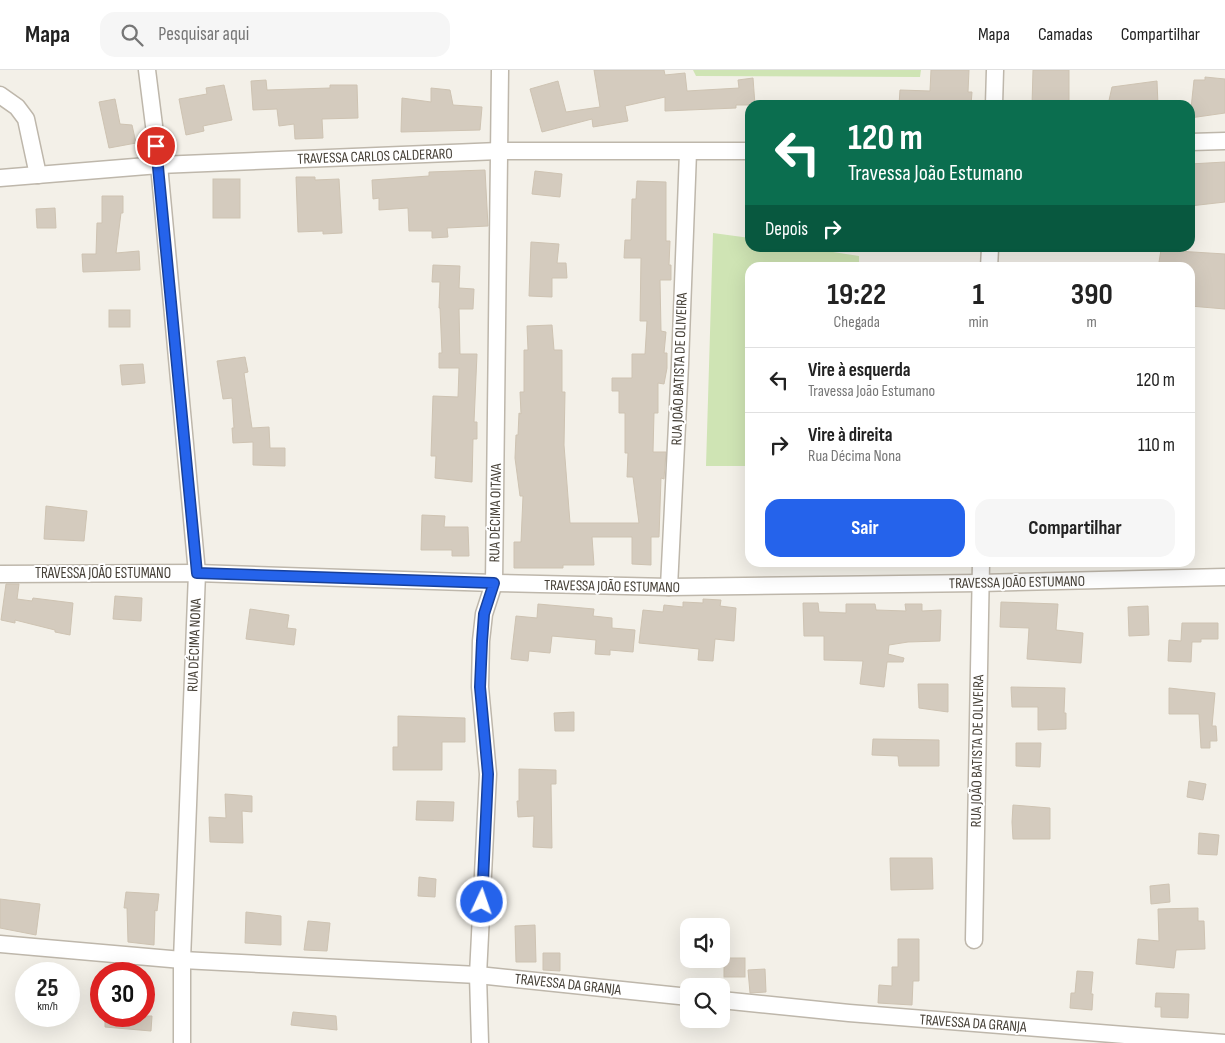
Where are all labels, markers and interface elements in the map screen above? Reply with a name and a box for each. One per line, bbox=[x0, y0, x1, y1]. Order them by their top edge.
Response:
search box bbox=[100, 12, 450, 57]
text: Mapa bbox=[25, 20, 70, 49]
icon: search bbox=[118, 21, 146, 49]
text: Pesquisar aqui bbox=[158, 23, 249, 46]
text: Mapa bbox=[978, 24, 1010, 45]
text: Camadas bbox=[1038, 24, 1093, 45]
text: Compartilhar bbox=[1121, 24, 1200, 45]
text: 120 m bbox=[848, 117, 923, 160]
icon: left bbox=[765, 120, 830, 185]
pin bbox=[135, 125, 177, 167]
icon: arrive bbox=[142, 132, 170, 160]
street label: TRAVESSA CARLOS CALDERARO bbox=[297, 144, 453, 169]
text: Travessa João Estumano bbox=[848, 160, 1023, 187]
icon: right bbox=[818, 215, 846, 243]
text: Depois bbox=[765, 218, 808, 241]
text: 19:22 bbox=[827, 277, 886, 313]
text: 1 bbox=[973, 277, 984, 313]
text: 390 bbox=[1071, 277, 1113, 313]
street label: RUA JOÃO BATISTA DE OLIVEIRA bbox=[667, 292, 692, 446]
text: Chegada bbox=[834, 313, 880, 332]
text: min bbox=[968, 313, 989, 332]
text: m bbox=[1087, 313, 1097, 332]
text: Vire à esquerda bbox=[808, 359, 910, 382]
icon: left bbox=[765, 366, 793, 394]
text: 120 m bbox=[1137, 369, 1175, 392]
text: Travessa João Estumano bbox=[808, 382, 935, 401]
text: Vire à direita bbox=[808, 424, 892, 447]
icon: right bbox=[765, 431, 793, 459]
text: 110 m bbox=[1138, 434, 1175, 457]
text: Rua Décima Nona bbox=[808, 447, 901, 466]
street label: RUA DÉCIMA OITAVA bbox=[485, 463, 506, 563]
button: Sair bbox=[765, 499, 965, 557]
button: Compartilhar bbox=[975, 499, 1175, 557]
street label: TRAVESSA JOÃO ESTUMANO bbox=[35, 564, 171, 583]
street label: TRAVESSA JOÃO ESTUMANO bbox=[949, 572, 1085, 593]
street label: TRAVESSA JOÃO ESTUMANO bbox=[544, 576, 680, 597]
street label: RUA DÉCIMA NONA bbox=[183, 597, 206, 692]
street label: RUA JOÃO BATISTA DE OLIVEIRA bbox=[967, 674, 988, 828]
position arrow bbox=[455, 875, 507, 927]
map controls bbox=[680, 918, 730, 1028]
button: sound bbox=[680, 918, 730, 968]
speed limit sign: 30 bbox=[90, 962, 155, 1027]
street label: TRAVESSA DA GRANJA bbox=[514, 969, 623, 1000]
text: 25 bbox=[37, 973, 58, 1004]
button: search bbox=[680, 978, 730, 1028]
text: km/h bbox=[37, 999, 58, 1014]
street label: TRAVESSA DA GRANJA bbox=[919, 1010, 1028, 1037]

